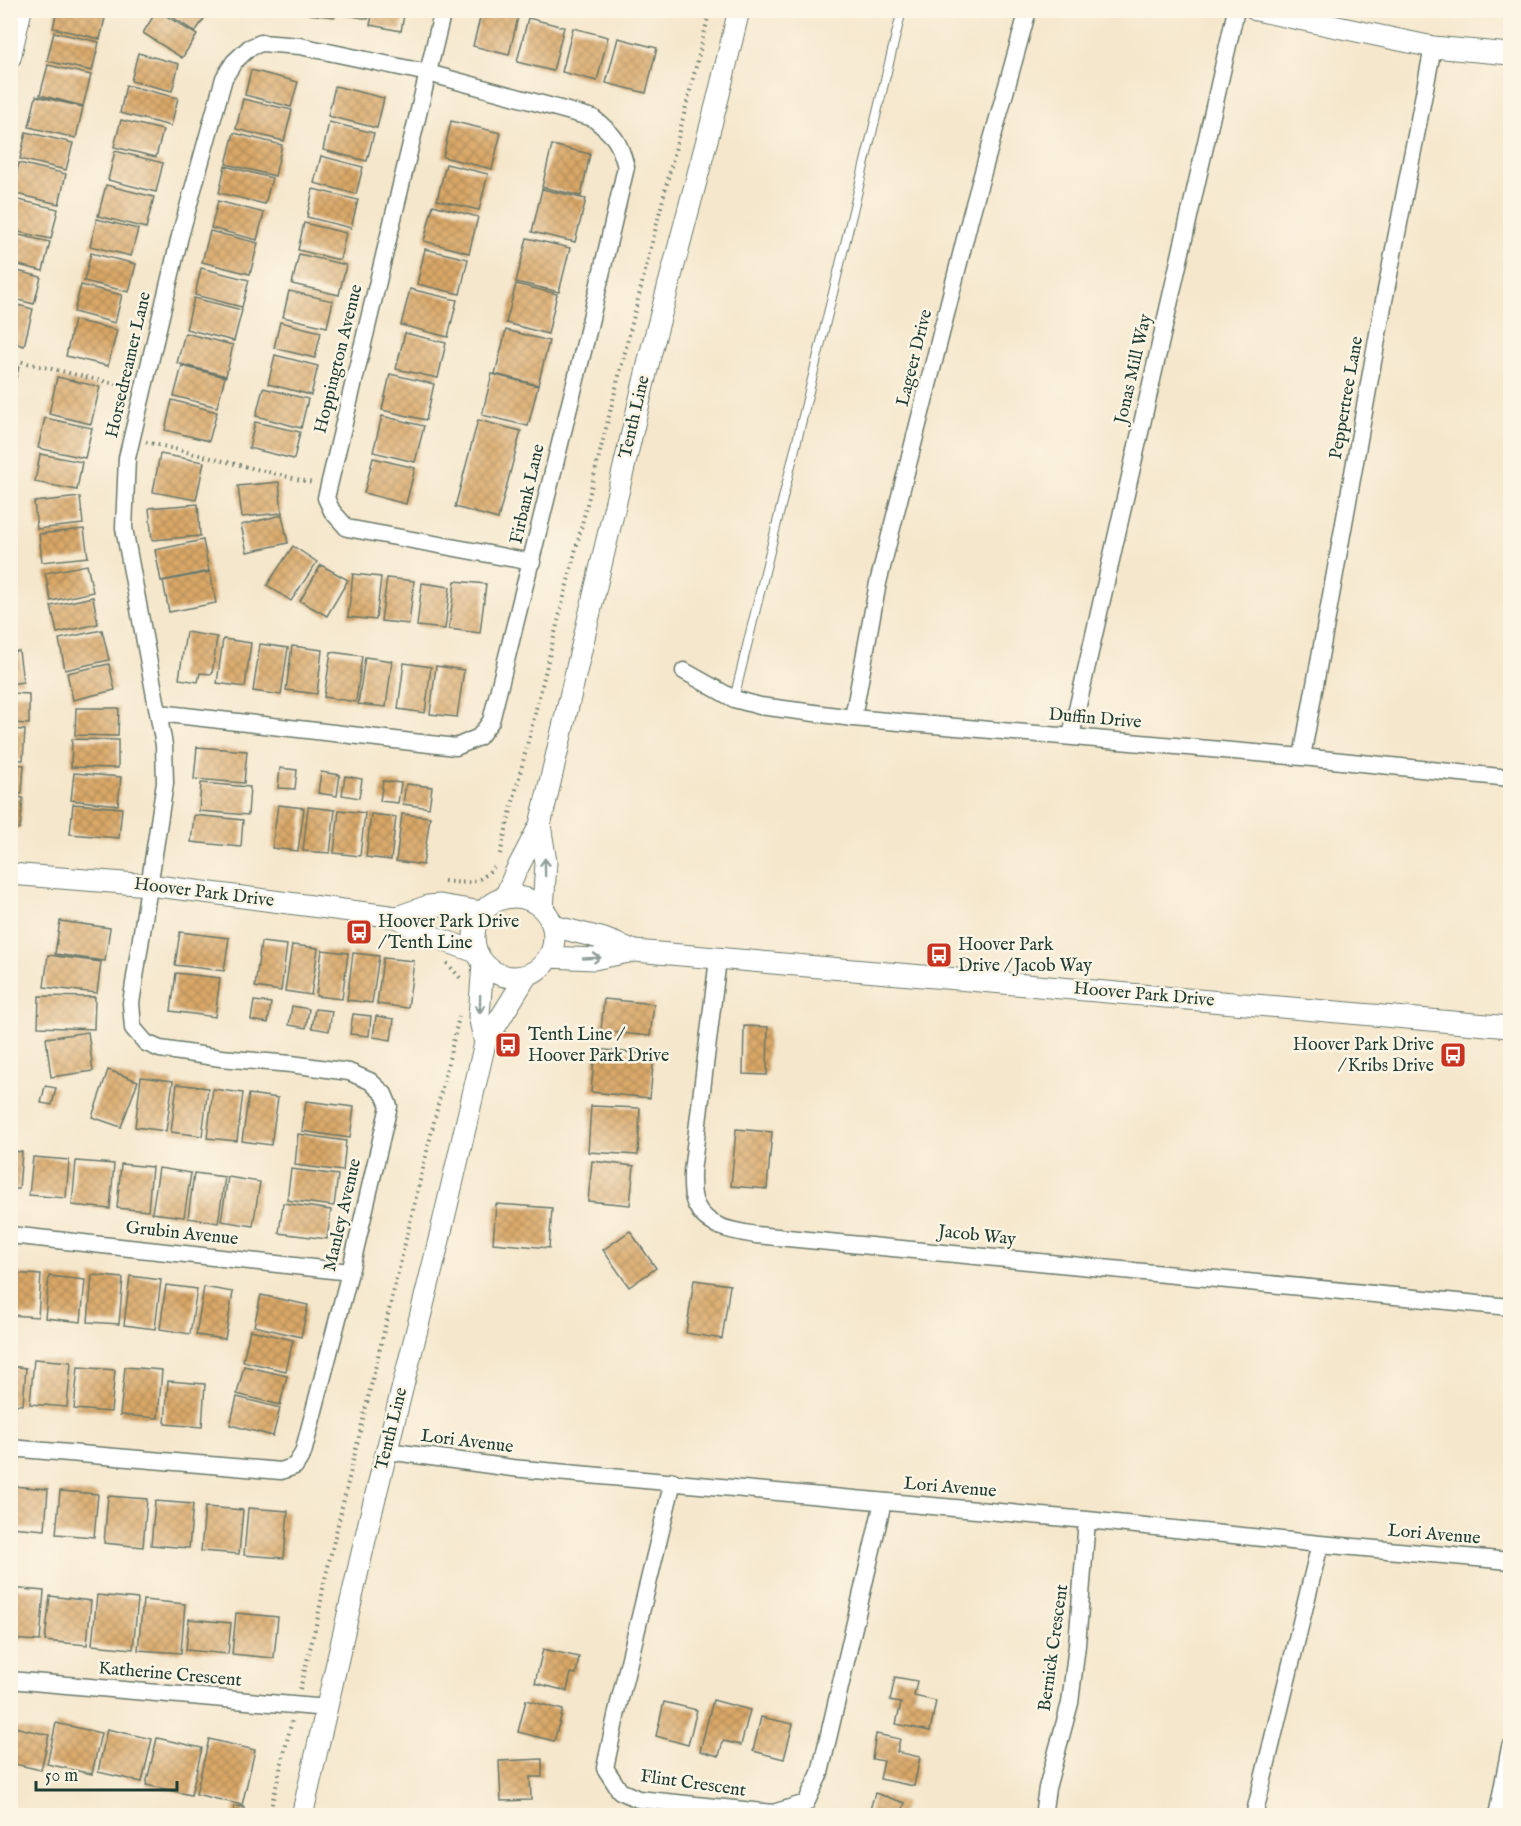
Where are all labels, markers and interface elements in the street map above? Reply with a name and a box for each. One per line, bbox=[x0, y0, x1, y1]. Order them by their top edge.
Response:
street label: Hoppington Avenue bbox=[309, 282, 369, 436]
street label: Horsedreamer Lane bbox=[101, 290, 157, 440]
street label: Lageer Drive bbox=[892, 307, 938, 409]
street label: Jonas Mill Way bbox=[1110, 312, 1158, 428]
street label: Peppertree Lane bbox=[1325, 335, 1369, 461]
street label: Tenth Line bbox=[614, 373, 656, 461]
street label: Firbank Lane bbox=[505, 442, 551, 546]
street label: Duffin Drive bbox=[1048, 703, 1142, 735]
one-way arrow bbox=[539, 857, 551, 877]
street label: Hoover Park Drive bbox=[133, 873, 275, 913]
place label: Hoover Park Drive / Tenth Line bbox=[378, 911, 519, 955]
bus stop icon: Hoover Park Drive / Tenth Line bbox=[344, 917, 374, 947]
place label: Hoover Park Drive / Jacob Way bbox=[958, 934, 1092, 978]
bus stop icon: Hoover Park Drive / Jacob Way bbox=[924, 940, 954, 970]
one-way arrow bbox=[581, 953, 601, 964]
street label: Hoover Park Drive bbox=[1073, 977, 1215, 1013]
one-way arrow bbox=[474, 993, 485, 1013]
place label: Tenth Line / Hoover Park Drive bbox=[528, 1024, 669, 1068]
bus stop icon: Tenth Line / Hoover Park Drive bbox=[493, 1030, 523, 1060]
place label: Hoover Park Drive / Kribs Drive bbox=[1293, 1034, 1434, 1078]
bus stop icon: Hoover Park Drive / Kribs Drive bbox=[1438, 1040, 1468, 1070]
street label: Manley Avenue bbox=[319, 1156, 367, 1274]
street label: Grubin Avenue bbox=[125, 1217, 239, 1251]
street label: Jacob Way bbox=[935, 1220, 1017, 1252]
street label: Tenth Line bbox=[371, 1385, 413, 1473]
street label: Lori Avenue bbox=[419, 1425, 515, 1459]
street label: Lori Avenue bbox=[903, 1472, 997, 1504]
street label: Lori Avenue bbox=[1387, 1519, 1481, 1551]
street label: Bernick Crescent bbox=[1034, 1583, 1074, 1713]
street label: Katherine Crescent bbox=[97, 1657, 243, 1693]
scale bar bbox=[36, 1754, 177, 1792]
text: 50 m bbox=[45, 1765, 78, 1788]
street label: Flint Crescent bbox=[639, 1765, 747, 1803]

